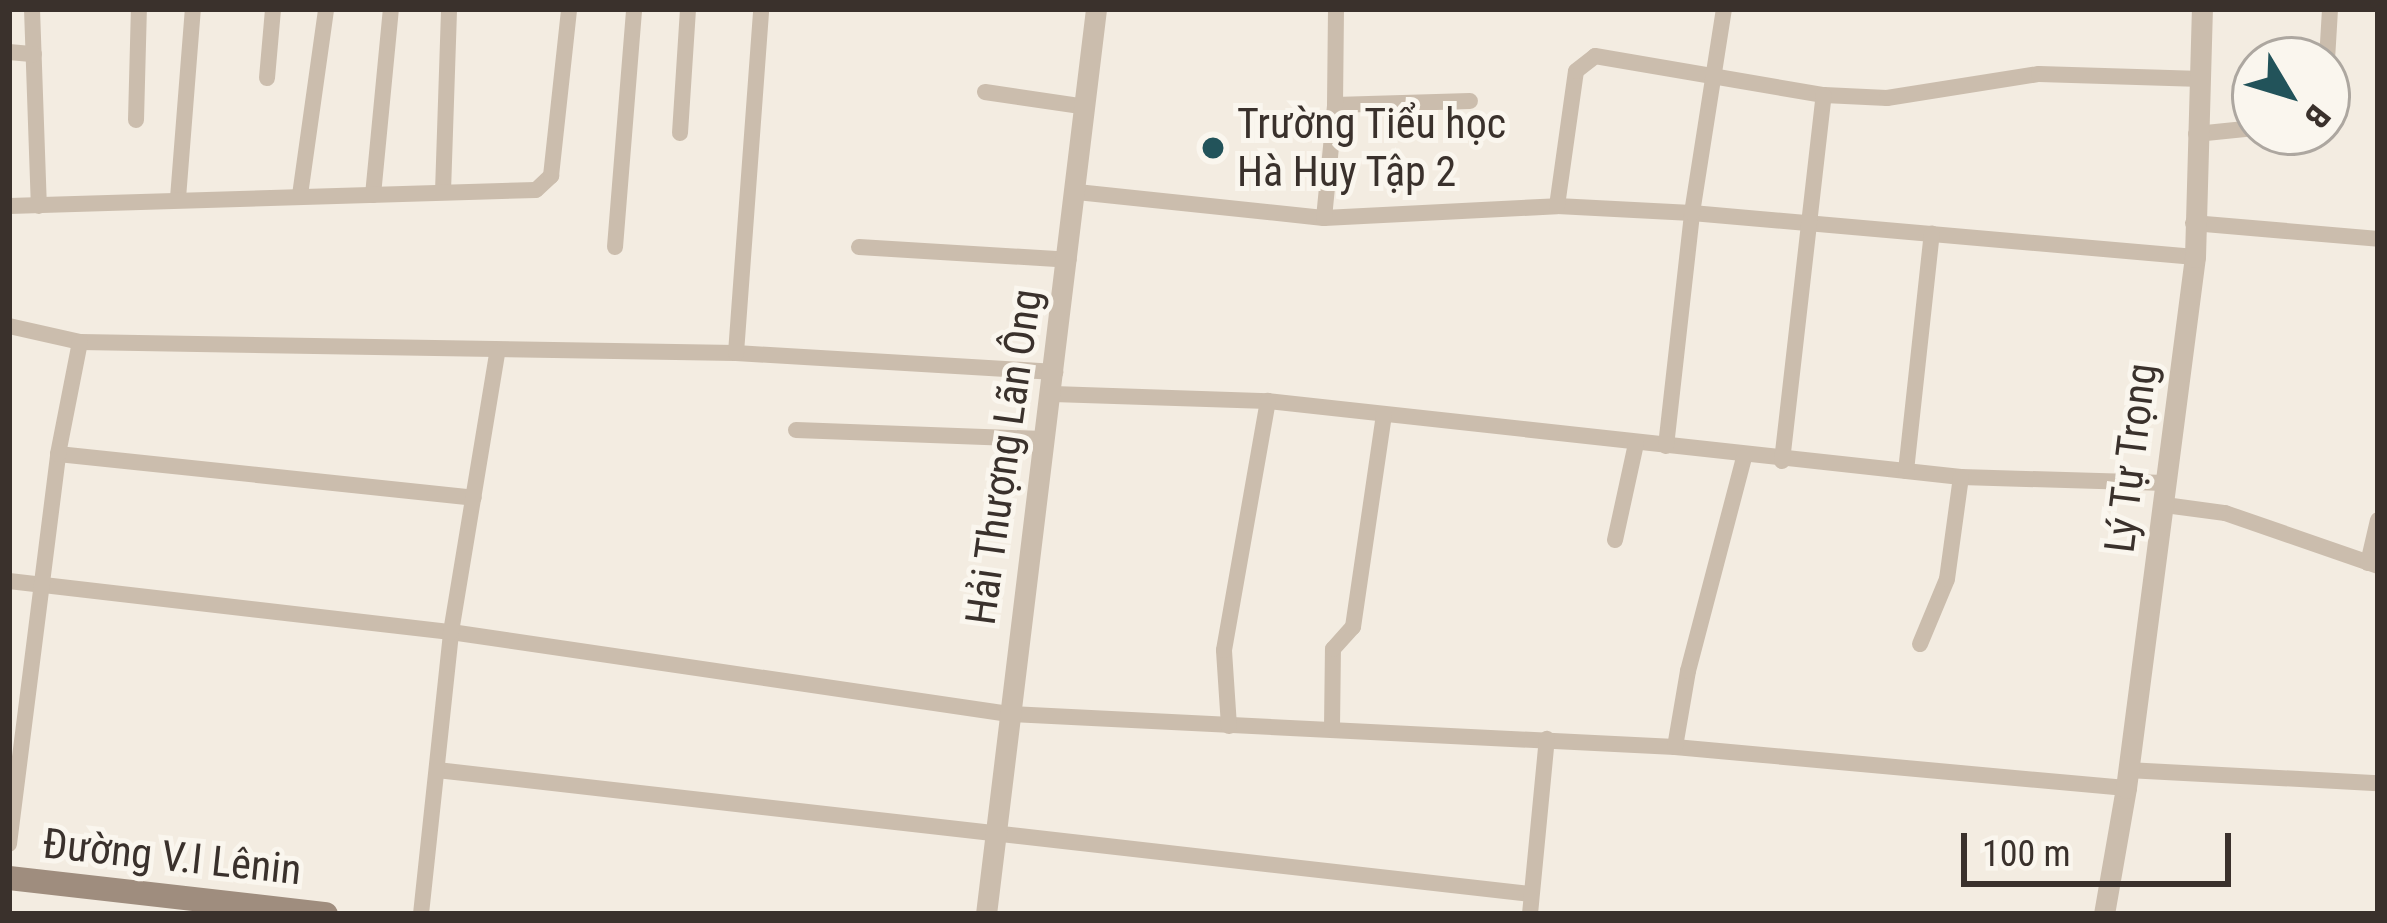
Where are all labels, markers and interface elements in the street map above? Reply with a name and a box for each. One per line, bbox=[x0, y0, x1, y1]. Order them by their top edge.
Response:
north arrow bbox=[2231, 36, 2351, 156]
text: B bbox=[2296, 97, 2338, 136]
place label: Trường Tiểu học Hà Huy Tập 2 bbox=[1237, 99, 1507, 198]
marker: Trường Tiểu học Hà Huy Tập 2 bbox=[1200, 135, 1226, 161]
street label: Hải Thượng Lãn Ông bbox=[955, 286, 1053, 628]
street label: Lý Tự Trọng bbox=[2094, 360, 2168, 556]
scale bar bbox=[1967, 809, 2237, 883]
street label: Đường V.I Lênin bbox=[40, 818, 304, 896]
text: 100 m bbox=[1982, 833, 2071, 875]

